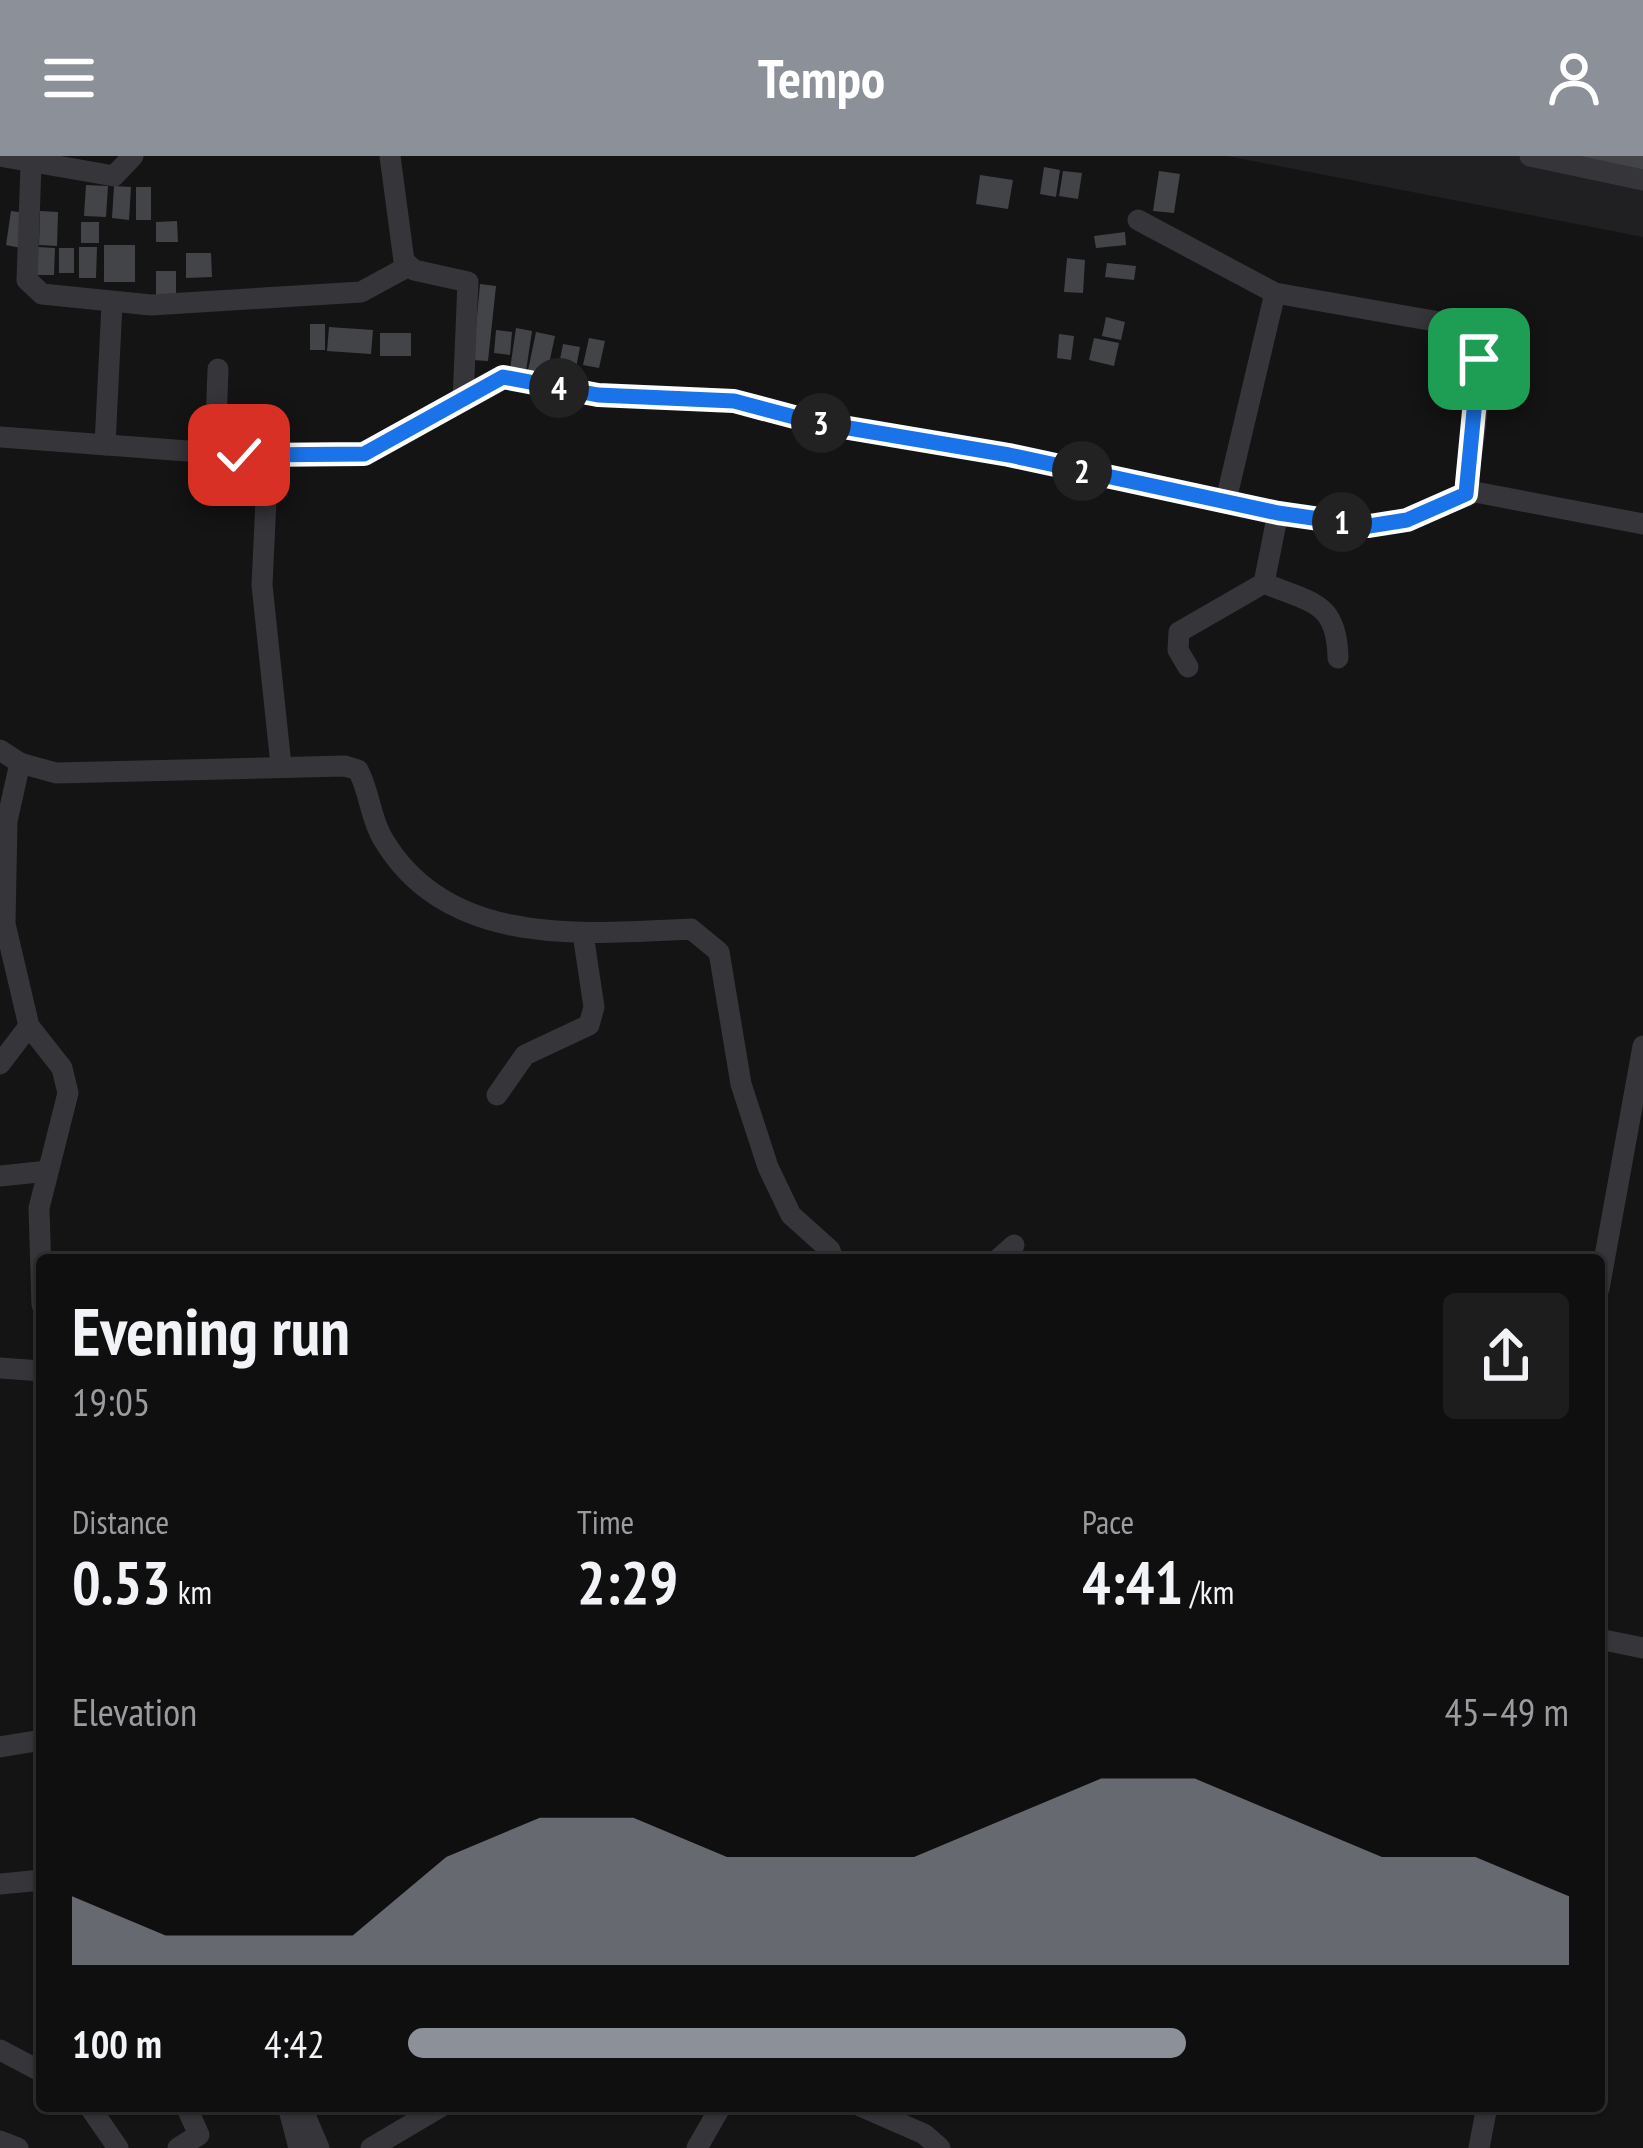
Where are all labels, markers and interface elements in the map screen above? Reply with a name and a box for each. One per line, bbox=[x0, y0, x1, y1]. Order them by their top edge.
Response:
text: Tempo bbox=[758, 43, 885, 113]
icon: menu bbox=[36, 45, 102, 111]
icon: person bbox=[1541, 45, 1607, 111]
pin bbox=[1428, 308, 1530, 410]
icon: arrive bbox=[1446, 326, 1512, 392]
pin: 4 bbox=[529, 358, 589, 418]
text: 4 bbox=[551, 366, 567, 409]
pin: 3 bbox=[791, 393, 851, 453]
text: 3 bbox=[813, 401, 829, 444]
pin bbox=[188, 404, 290, 506]
icon: check bbox=[206, 422, 272, 488]
pin: 2 bbox=[1052, 441, 1112, 501]
text: 2 bbox=[1074, 449, 1090, 492]
pin: 1 bbox=[1312, 492, 1372, 552]
text: 1 bbox=[1334, 500, 1350, 543]
text: Evening run bbox=[72, 1288, 350, 1373]
button: share bbox=[1443, 1293, 1569, 1419]
text: 19:05 bbox=[72, 1376, 150, 1427]
text: Distance bbox=[72, 1500, 169, 1543]
text: Time bbox=[577, 1500, 634, 1543]
text: Pace bbox=[1082, 1500, 1134, 1543]
text: 0.53 bbox=[72, 1543, 171, 1621]
text: 2:29 bbox=[577, 1543, 678, 1621]
text: 4:41 bbox=[1082, 1543, 1183, 1621]
text: km bbox=[171, 1570, 212, 1613]
text: /km bbox=[1183, 1570, 1234, 1613]
text: Elevation bbox=[72, 1686, 197, 1737]
text: 45–49 m bbox=[1444, 1686, 1569, 1737]
text: 100 m bbox=[72, 2018, 162, 2069]
text: 4:42 bbox=[264, 2018, 325, 2069]

